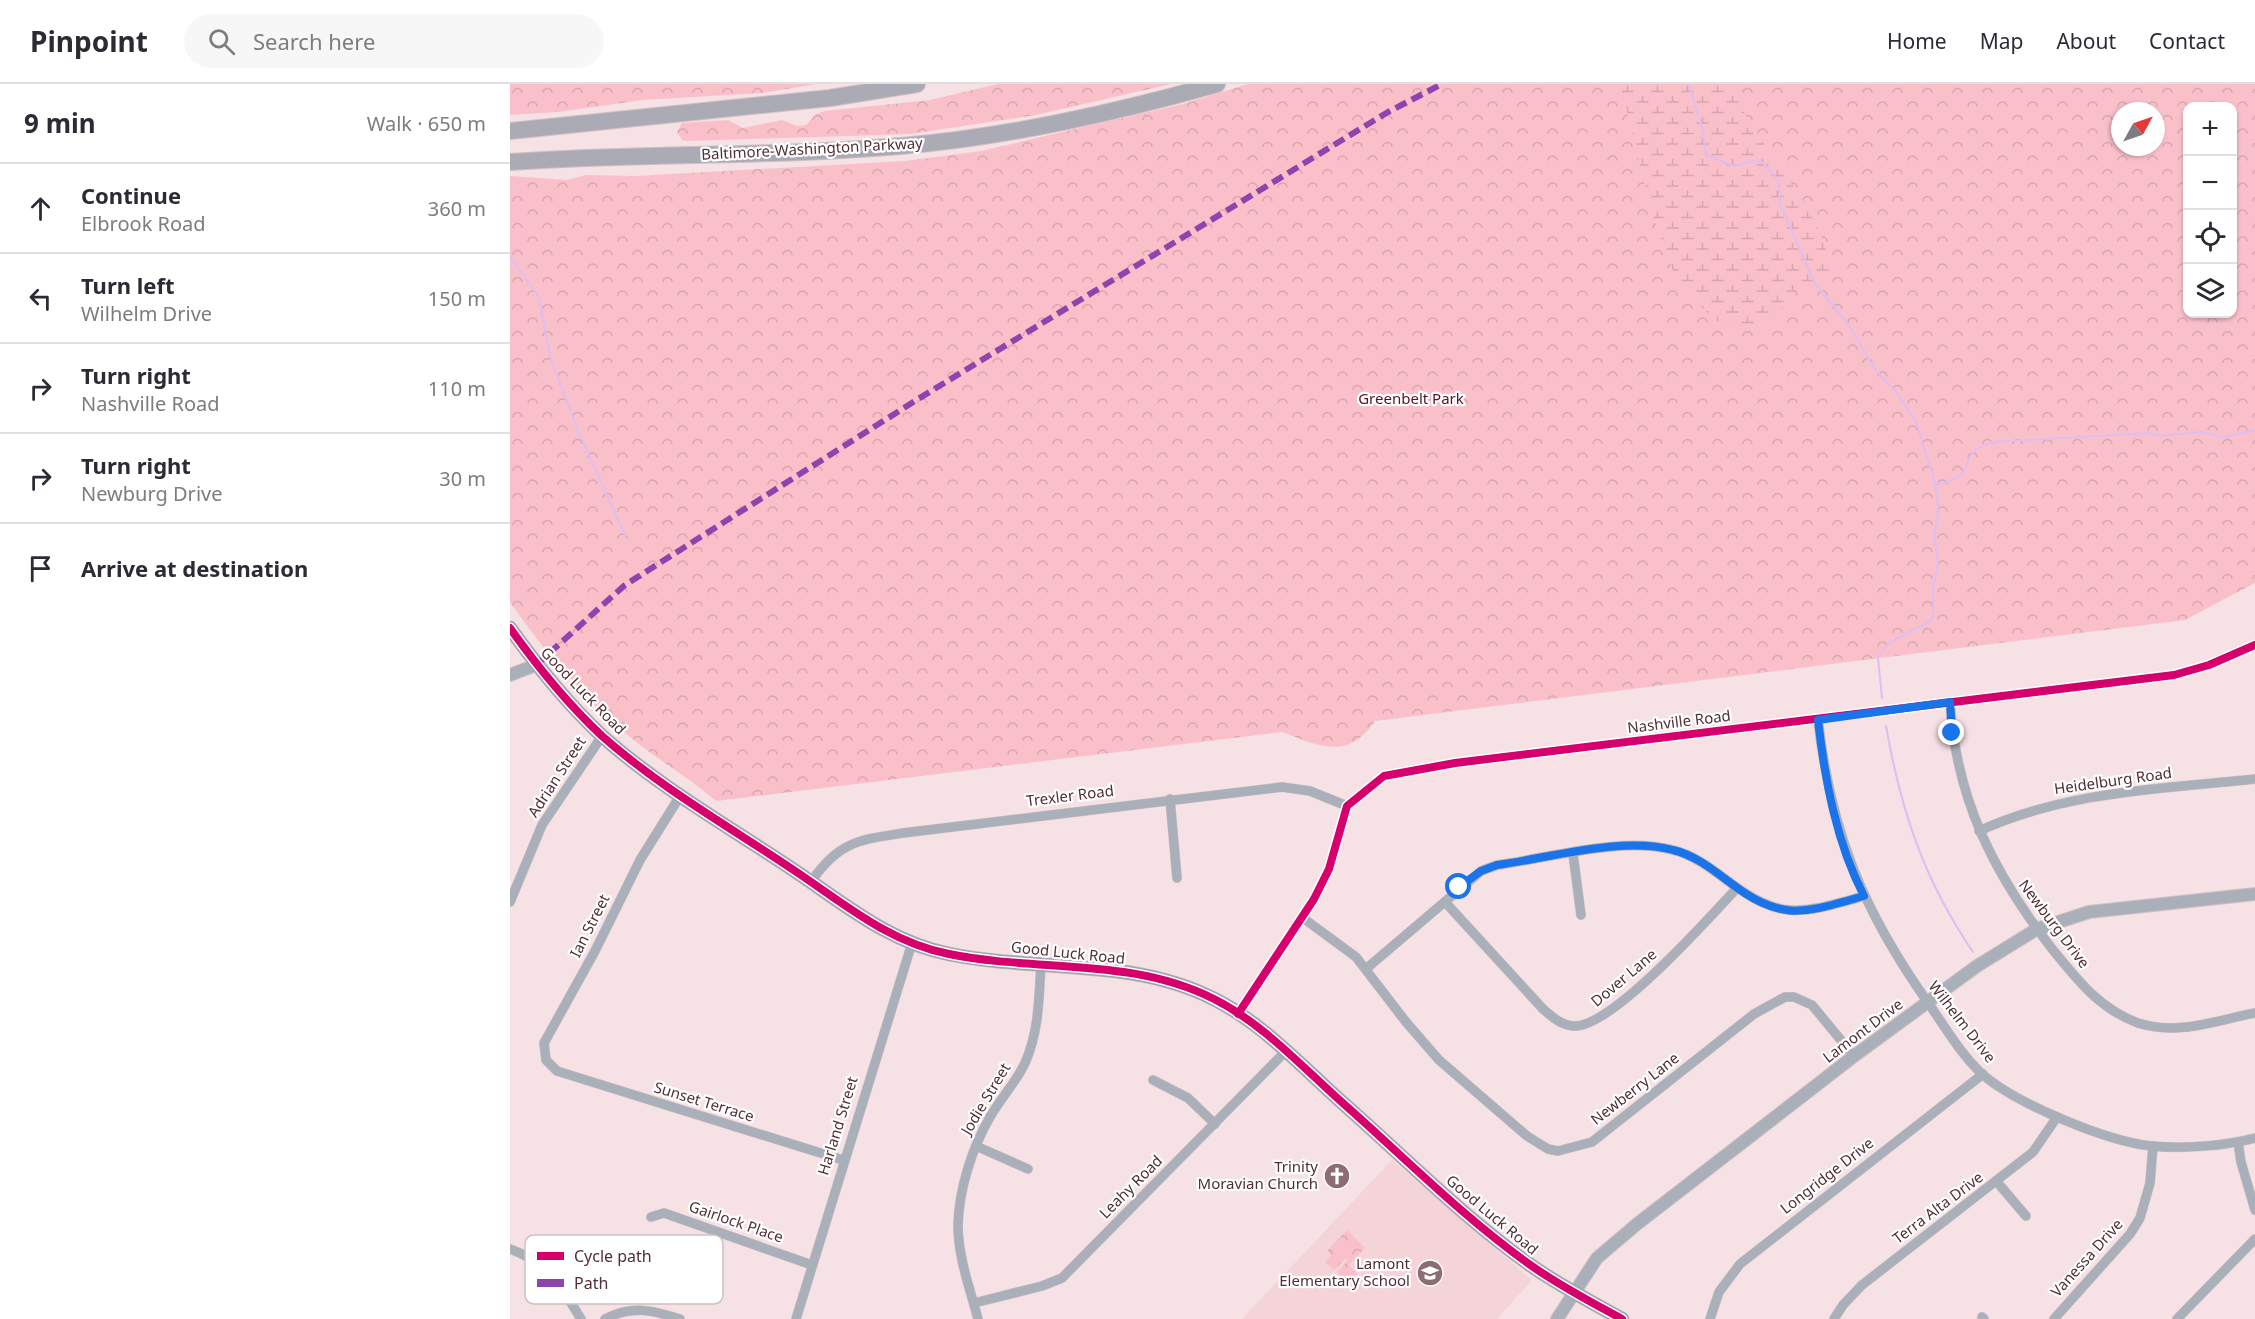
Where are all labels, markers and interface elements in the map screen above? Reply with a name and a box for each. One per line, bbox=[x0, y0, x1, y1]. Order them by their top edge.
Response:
search box bbox=[184, 14, 604, 68]
text: Pinpoint bbox=[30, 22, 148, 60]
icon: search bbox=[205, 25, 238, 58]
text: Search here bbox=[253, 26, 375, 56]
text: Home bbox=[1887, 27, 1947, 55]
text: Map bbox=[1980, 27, 2023, 55]
text: About bbox=[2056, 27, 2116, 55]
text: Contact bbox=[2149, 27, 2225, 55]
north arrow bbox=[2111, 102, 2165, 156]
map controls bbox=[2183, 102, 2237, 318]
button: + bbox=[2183, 102, 2237, 156]
text: 9 min bbox=[24, 105, 96, 141]
text: Walk · 650 m bbox=[367, 110, 486, 137]
street label: Baltimore-Washington Parkway bbox=[701, 132, 924, 164]
button: − bbox=[2183, 156, 2237, 210]
text: Continue bbox=[81, 180, 181, 210]
icon: ahead bbox=[24, 192, 57, 225]
text: 360 m bbox=[428, 195, 486, 222]
text: Elbrook Road bbox=[81, 210, 206, 237]
button: locate bbox=[2183, 210, 2237, 264]
button: layers bbox=[2183, 264, 2237, 318]
text: Turn left bbox=[81, 270, 175, 300]
icon: left bbox=[24, 282, 57, 315]
text: 150 m bbox=[428, 285, 486, 312]
text: Wilhelm Drive bbox=[81, 300, 212, 327]
text: Turn right bbox=[81, 360, 191, 390]
icon: right bbox=[24, 372, 57, 405]
text: 110 m bbox=[428, 375, 486, 402]
park label: Greenbelt Park bbox=[1358, 388, 1464, 408]
text: Nashville Road bbox=[81, 390, 220, 417]
text: Turn right bbox=[81, 450, 191, 480]
icon: right bbox=[24, 462, 57, 495]
text: 30 m bbox=[439, 465, 486, 492]
text: Newburg Drive bbox=[81, 480, 222, 507]
icon: arrive bbox=[24, 552, 57, 585]
text: Arrive at destination bbox=[81, 553, 308, 583]
street label: Good Luck Road bbox=[537, 642, 631, 738]
street label: Nashville Road bbox=[1626, 705, 1732, 737]
route end bbox=[1938, 719, 1964, 745]
street label: Adrian Street bbox=[523, 732, 590, 821]
street label: Heidelburg Road bbox=[2053, 762, 2173, 798]
street label: Trexler Road bbox=[1025, 780, 1115, 810]
route start bbox=[1445, 873, 1471, 899]
street label: Newburg Drive bbox=[2015, 875, 2095, 972]
street label: Ian Street bbox=[565, 890, 614, 961]
street label: Good Luck Road bbox=[1010, 936, 1126, 968]
street label: Dover Lane bbox=[1586, 944, 1660, 1011]
street label: Wilhelm Drive bbox=[1925, 976, 2001, 1066]
street label: Lamont Drive bbox=[1818, 994, 1906, 1067]
street label: Newberry Lane bbox=[1586, 1047, 1683, 1129]
street label: Jodie Street bbox=[955, 1058, 1015, 1140]
street label: Harland Street bbox=[813, 1073, 862, 1178]
street label: Sunset Terrace bbox=[652, 1076, 757, 1126]
street label: Longridge Drive bbox=[1776, 1132, 1877, 1218]
street label: Leahy Road bbox=[1094, 1150, 1166, 1222]
place label: Trinity Moravian Church bbox=[1198, 1156, 1318, 1193]
church icon: Trinity Moravian Church bbox=[1322, 1161, 1352, 1191]
street label: Terra Alta Drive bbox=[1888, 1167, 1987, 1248]
street label: Good Luck Road bbox=[1442, 1170, 1543, 1259]
street label: Gairlock Place bbox=[687, 1196, 786, 1247]
street label: Vanessa Drive bbox=[2046, 1214, 2127, 1301]
legend bbox=[525, 1235, 723, 1304]
text: Cycle path bbox=[574, 1245, 652, 1267]
place label: Lamont Elementary School bbox=[1279, 1253, 1411, 1290]
school or university icon: Lamont Elementary School bbox=[1415, 1258, 1445, 1288]
text: Path bbox=[574, 1272, 608, 1294]

